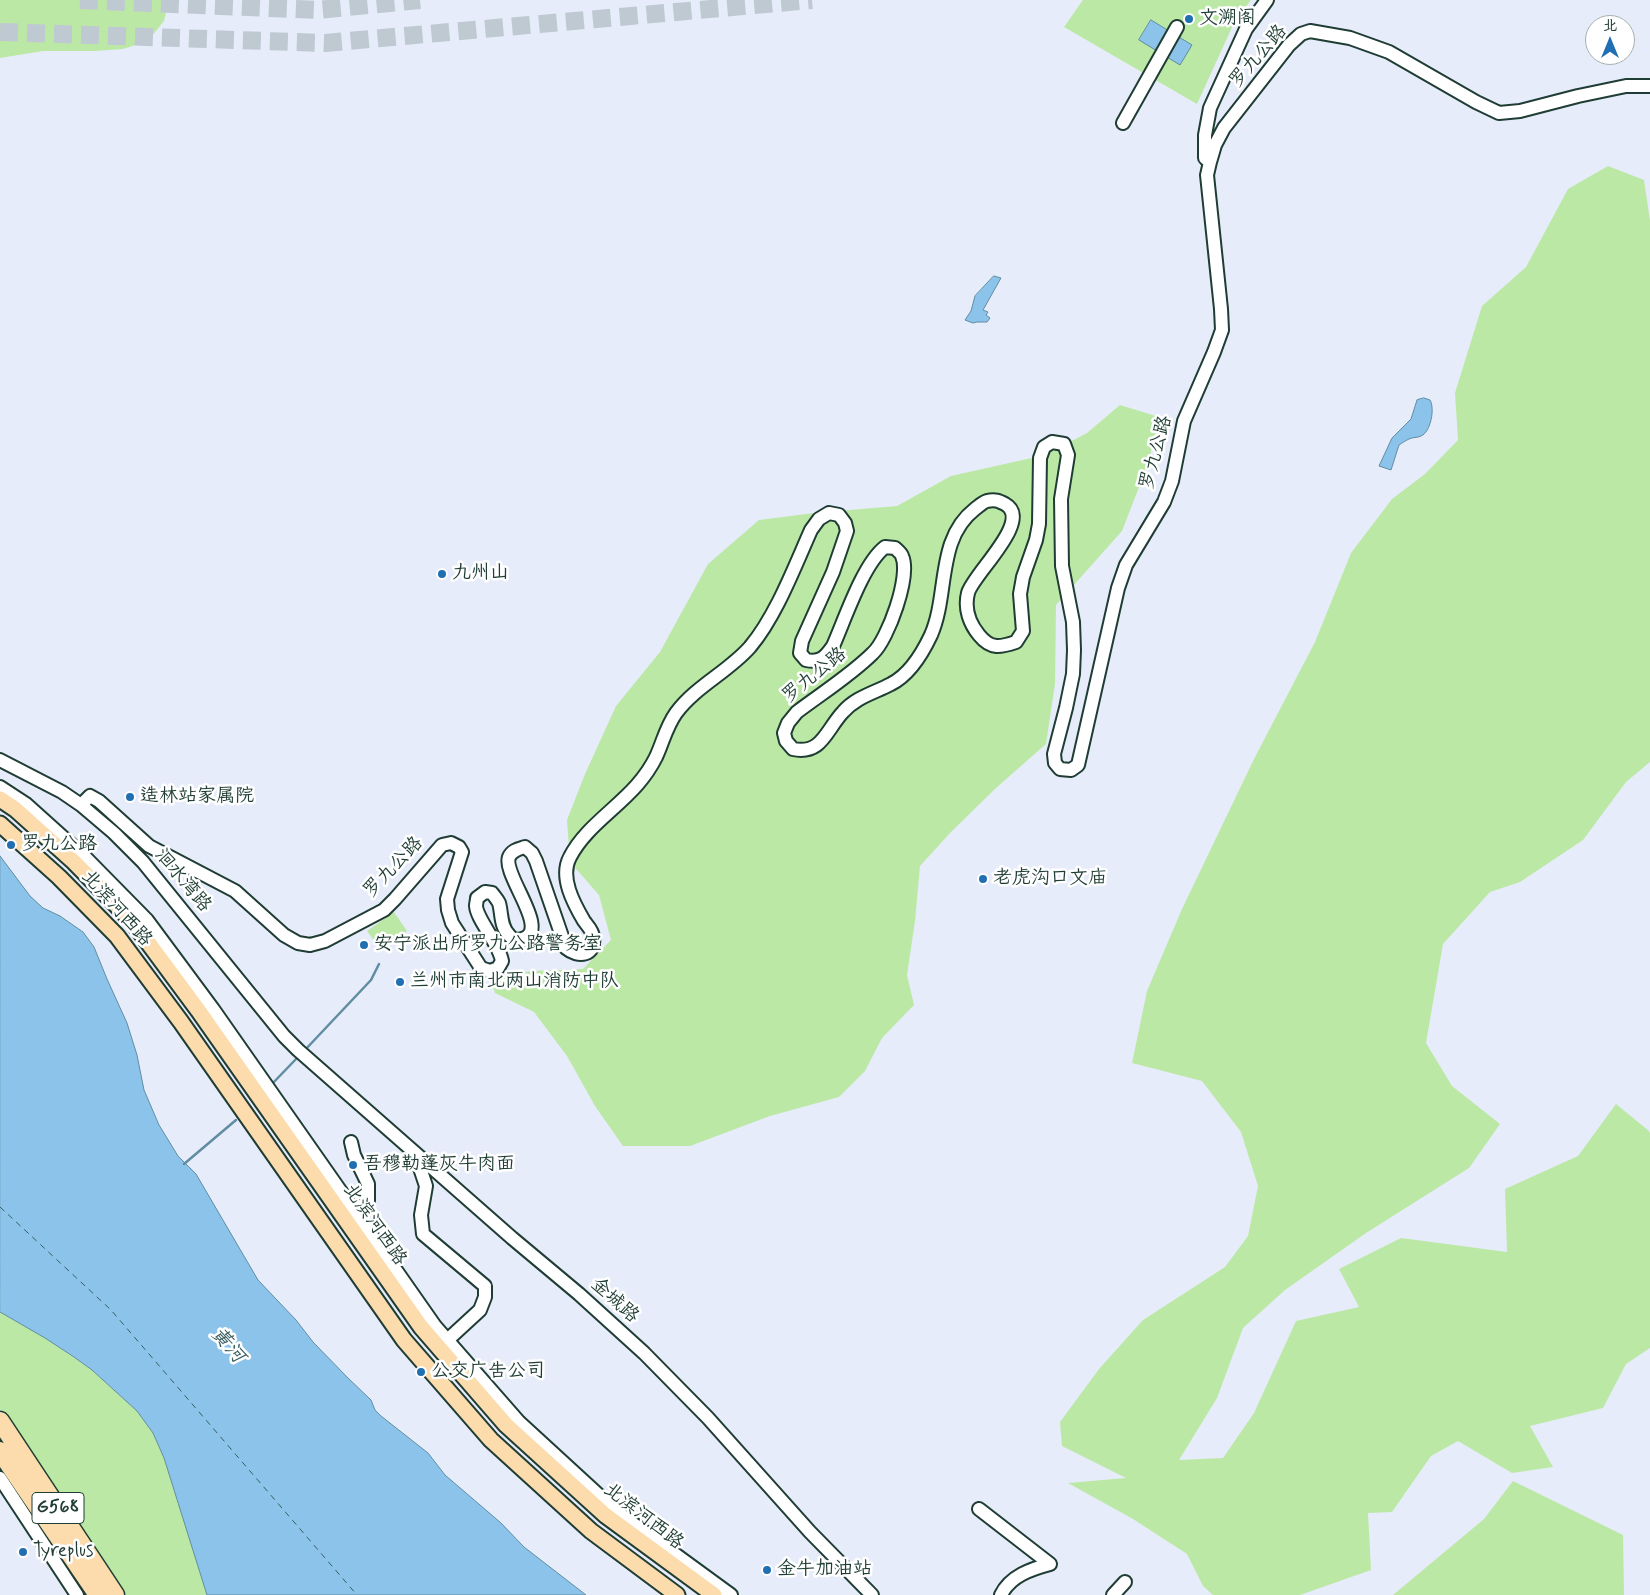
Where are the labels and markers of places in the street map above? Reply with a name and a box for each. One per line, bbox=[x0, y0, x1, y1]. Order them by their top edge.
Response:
place label: 文溯阁 bbox=[1199, 8, 1256, 30]
marker: 文溯阁 bbox=[1183, 13, 1195, 25]
place label: 九州山 bbox=[452, 563, 509, 585]
marker: 九州山 bbox=[436, 568, 448, 580]
place label: 造林站家属院 bbox=[140, 786, 254, 808]
marker: 造林站家属院 bbox=[124, 791, 136, 803]
place label: 罗九公路 bbox=[21, 834, 97, 856]
marker: 罗九公路 bbox=[5, 839, 17, 851]
place label: 老虎沟口文庙 bbox=[993, 868, 1107, 890]
marker: 老虎沟口文庙 bbox=[977, 873, 989, 885]
place label: 安宁派出所罗九公路警务室 bbox=[374, 934, 602, 956]
marker: 安宁派出所罗九公路警务室 bbox=[358, 939, 370, 951]
place label: 兰州市南北两山消防中队 bbox=[410, 971, 619, 993]
marker: 兰州市南北两山消防中队 bbox=[394, 976, 406, 988]
place label: 吾穆勒蓬灰牛肉面 bbox=[363, 1154, 515, 1176]
marker: 吾穆勒蓬灰牛肉面 bbox=[347, 1159, 359, 1171]
place label: 公交广告公司 bbox=[431, 1361, 545, 1383]
marker: 公交广告公司 bbox=[415, 1366, 427, 1378]
place label: Tyreplus bbox=[33, 1541, 94, 1563]
marker: Tyreplus bbox=[17, 1546, 29, 1558]
place label: 金牛加油站 bbox=[777, 1559, 872, 1581]
marker: 金牛加油站 bbox=[761, 1564, 773, 1576]

